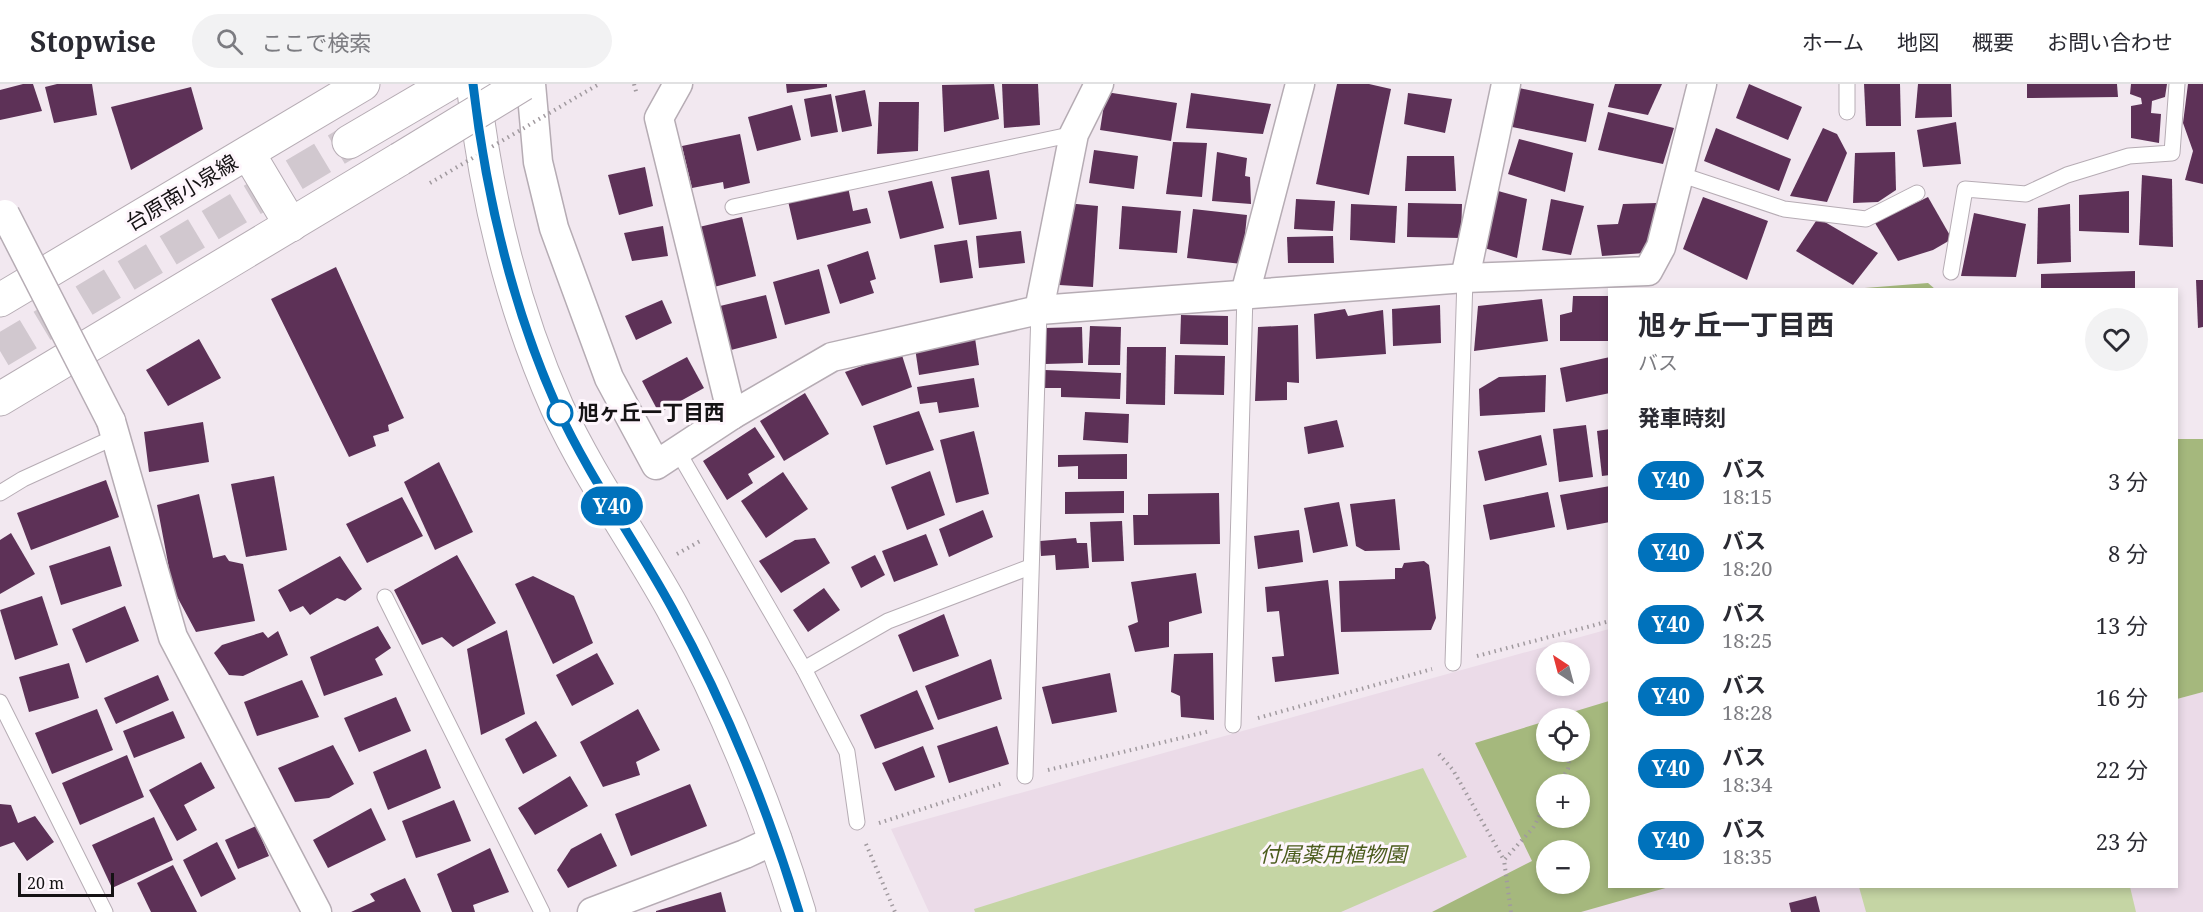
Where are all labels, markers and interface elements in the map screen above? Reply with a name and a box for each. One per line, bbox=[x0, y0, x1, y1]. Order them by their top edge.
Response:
search box bbox=[192, 14, 612, 68]
text: Stopwise bbox=[30, 22, 156, 60]
icon: search bbox=[213, 25, 246, 58]
text: ここで検索 bbox=[261, 27, 371, 57]
text: ホーム bbox=[1802, 28, 1864, 56]
text: 地図 bbox=[1897, 28, 1939, 56]
text: 概要 bbox=[1972, 28, 2014, 56]
text: お問い合わせ bbox=[2047, 28, 2173, 56]
street label: 台原南小泉線 bbox=[120, 148, 243, 237]
text: 旭ヶ丘一丁目西 bbox=[1638, 305, 1834, 343]
button: heart bbox=[2085, 308, 2148, 371]
text: バス bbox=[1638, 349, 1678, 376]
place label: 旭ヶ丘一丁目西 bbox=[578, 398, 725, 426]
marker: 旭ヶ丘一丁目西 bbox=[547, 400, 573, 426]
text: 発車時刻 bbox=[1638, 402, 1726, 432]
text: バス bbox=[1722, 453, 1766, 483]
text: Y40 bbox=[1652, 466, 1690, 494]
text: 3 分 bbox=[2108, 466, 2148, 496]
text: 18:15 bbox=[1722, 483, 1772, 510]
line badge: Y40 bbox=[578, 486, 646, 526]
text: Y40 bbox=[593, 492, 631, 520]
text: バス bbox=[1722, 525, 1766, 555]
text: Y40 bbox=[1652, 538, 1690, 566]
text: 8 分 bbox=[2108, 538, 2148, 568]
text: 18:20 bbox=[1722, 555, 1772, 582]
text: バス bbox=[1722, 597, 1766, 627]
text: Y40 bbox=[1652, 610, 1690, 638]
text: 13 分 bbox=[2096, 610, 2148, 640]
text: 18:25 bbox=[1722, 627, 1772, 654]
north arrow bbox=[1536, 642, 1590, 696]
map controls bbox=[1536, 642, 1590, 894]
text: バス bbox=[1722, 669, 1766, 699]
text: Y40 bbox=[1652, 682, 1690, 710]
text: 16 分 bbox=[2096, 682, 2148, 712]
text: 18:28 bbox=[1722, 699, 1772, 726]
button: locate bbox=[1536, 708, 1590, 762]
text: バス bbox=[1722, 741, 1766, 771]
text: Y40 bbox=[1652, 754, 1690, 782]
text: 22 分 bbox=[2096, 754, 2148, 784]
text: 18:34 bbox=[1722, 771, 1772, 798]
button: + bbox=[1536, 774, 1590, 828]
text: バス bbox=[1722, 813, 1766, 843]
text: Y40 bbox=[1652, 826, 1690, 854]
text: 23 分 bbox=[2096, 826, 2148, 856]
park label: 付属薬用植物園 bbox=[1260, 840, 1409, 868]
button: − bbox=[1536, 840, 1590, 894]
text: 18:35 bbox=[1722, 843, 1772, 870]
scale bar bbox=[18, 870, 114, 898]
text: 20 m bbox=[27, 872, 64, 894]

